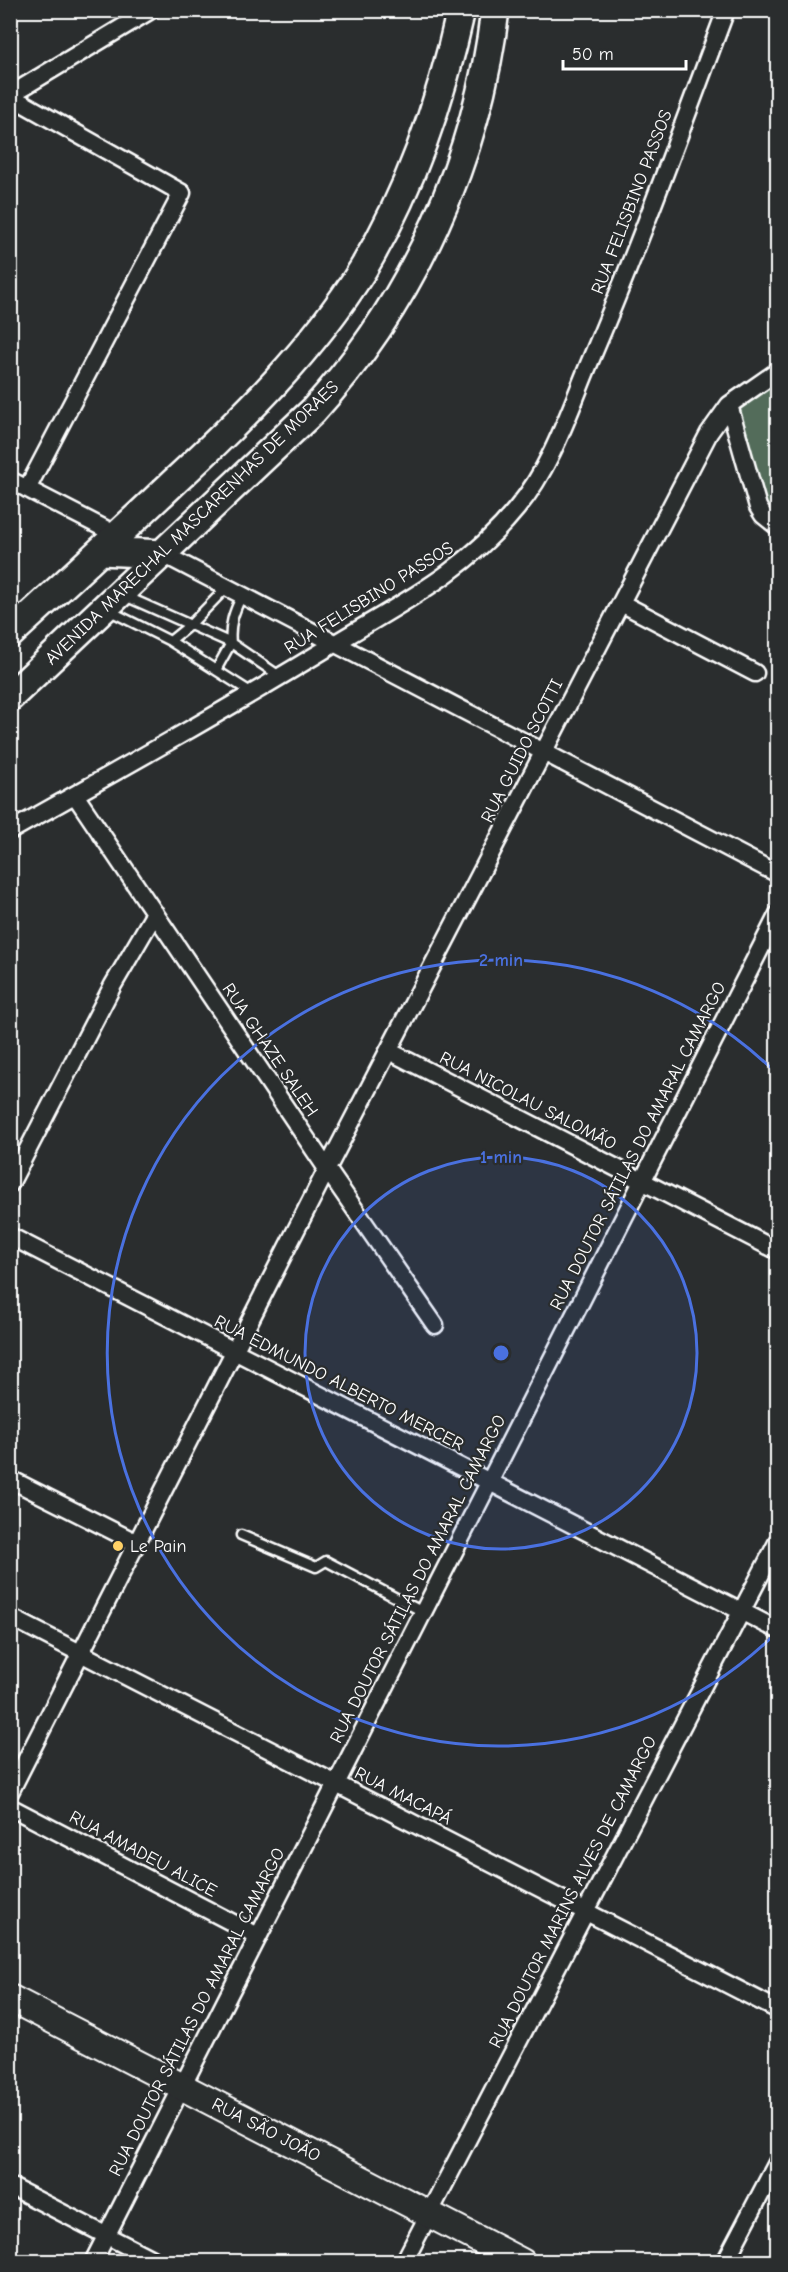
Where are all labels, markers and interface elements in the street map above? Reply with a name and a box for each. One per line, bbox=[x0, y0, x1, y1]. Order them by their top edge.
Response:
scale bar bbox=[563, 33, 686, 71]
text: 50 m bbox=[572, 44, 614, 65]
street label: RUA FELISBINO PASSOS bbox=[587, 107, 677, 297]
street label: AVENIDA MARECHAL MASCARENHAS DE MORAES bbox=[41, 376, 343, 669]
street label: RUA FELISBINO PASSOS bbox=[281, 537, 457, 659]
street label: RUA GUIDO SCOTTI bbox=[477, 676, 567, 826]
text: 2 min bbox=[479, 950, 523, 971]
street label: RUA DOUTOR SÁTILAS DO AMARAL CAMARGO bbox=[545, 978, 730, 1314]
street label: RUA GHAZE SALEH bbox=[218, 979, 322, 1121]
street label: RUA NICOLAU SALOMÃO bbox=[436, 1047, 620, 1155]
text: 1 min bbox=[480, 1147, 522, 1168]
street label: RUA EDMUNDO ALBERTO MERCER bbox=[211, 1311, 467, 1455]
centre of rings bbox=[491, 1343, 511, 1363]
street label: RUA DOUTOR SÁTILAS DO AMARAL CAMARGO bbox=[325, 1411, 510, 1747]
place label: Le Pain bbox=[130, 1536, 186, 1557]
marker: Le Pain bbox=[111, 1539, 125, 1553]
street label: RUA DOUTOR MARINS ALVES DE CAMARGO bbox=[485, 1732, 661, 2052]
street label: RUA MACAPÁ bbox=[351, 1762, 456, 1829]
street label: RUA AMADEU ALICE bbox=[66, 1806, 220, 1902]
street label: RUA DOUTOR SÁTILAS DO AMARAL CAMARGO bbox=[104, 1844, 289, 2180]
street label: RUA SÃO JOÃO bbox=[208, 2094, 324, 2166]

